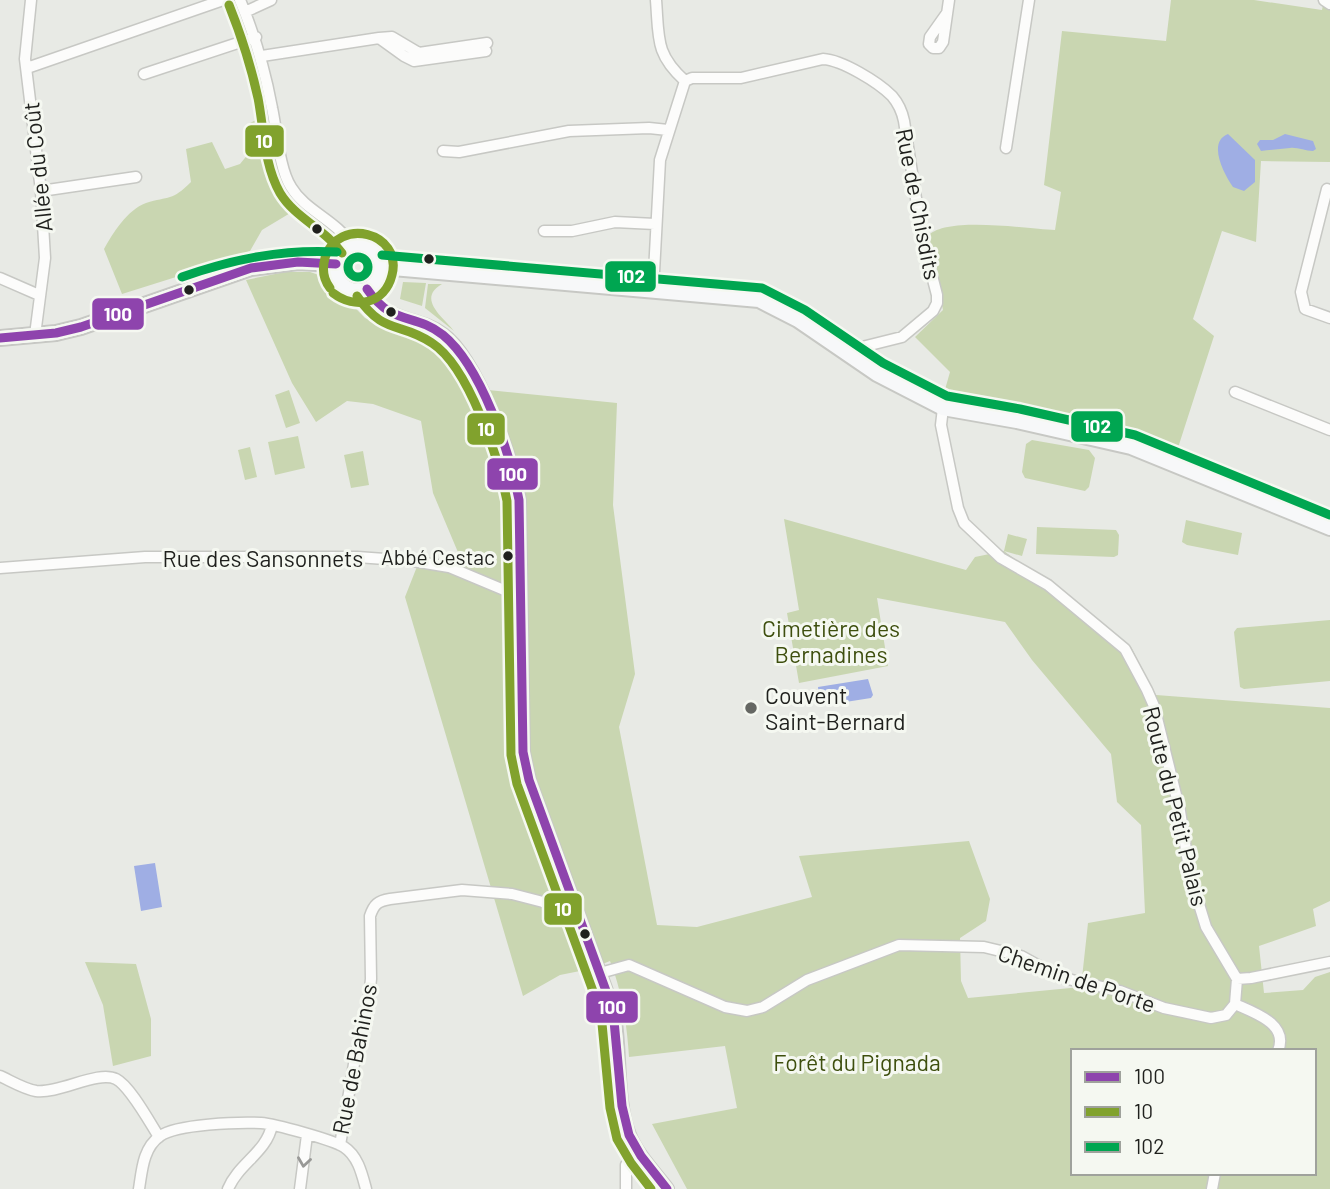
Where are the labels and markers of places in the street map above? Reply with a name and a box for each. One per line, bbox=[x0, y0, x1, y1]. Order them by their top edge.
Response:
unlabelled marker bbox=[310, 222, 324, 236]
unlabelled marker bbox=[422, 252, 436, 266]
unlabelled marker bbox=[182, 283, 196, 297]
unlabelled marker bbox=[384, 305, 398, 319]
place label: Abbé Cestac bbox=[381, 544, 495, 569]
marker: Abbé Cestac bbox=[501, 549, 515, 563]
place label: Couvent Saint-Bernard bbox=[765, 681, 906, 735]
marker: Couvent Saint-Bernard bbox=[743, 700, 759, 716]
unlabelled marker bbox=[578, 927, 592, 941]

